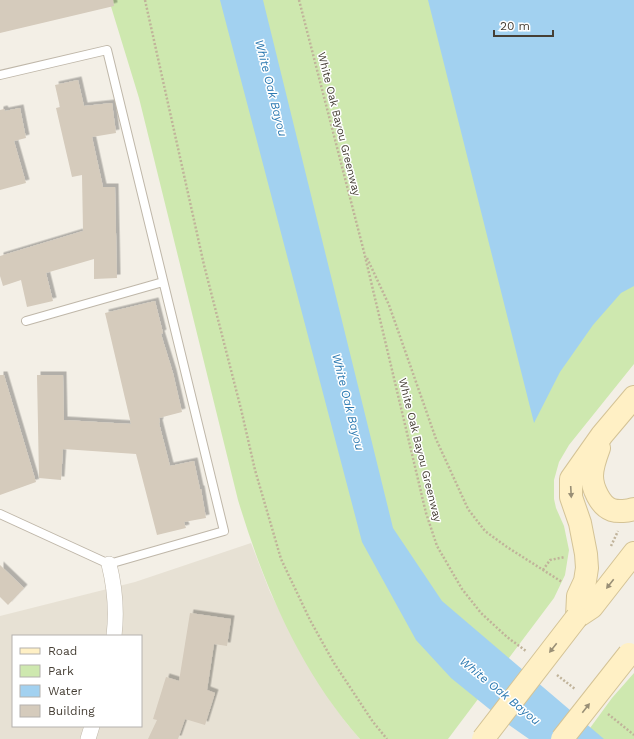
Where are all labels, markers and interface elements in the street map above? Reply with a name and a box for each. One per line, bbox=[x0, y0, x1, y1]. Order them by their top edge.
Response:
scale bar bbox=[494, 12, 553, 38]
text: 20 m bbox=[500, 19, 530, 33]
water label: White Oak Bayou bbox=[252, 38, 290, 138]
street label: White Oak Bayou Greenway bbox=[315, 51, 363, 197]
water label: White Oak Bayou bbox=[329, 352, 367, 452]
street label: White Oak Bayou Greenway bbox=[396, 377, 444, 523]
one-way arrow bbox=[568, 486, 575, 498]
one-way arrow bbox=[606, 578, 615, 589]
legend bbox=[12, 635, 142, 727]
one-way arrow bbox=[549, 642, 557, 653]
text: Road bbox=[48, 644, 77, 658]
water label: White Oak Bayou bbox=[457, 654, 543, 728]
text: Park bbox=[48, 664, 74, 678]
text: Water bbox=[48, 684, 83, 698]
one-way arrow bbox=[582, 703, 591, 714]
text: Building bbox=[48, 704, 95, 718]

